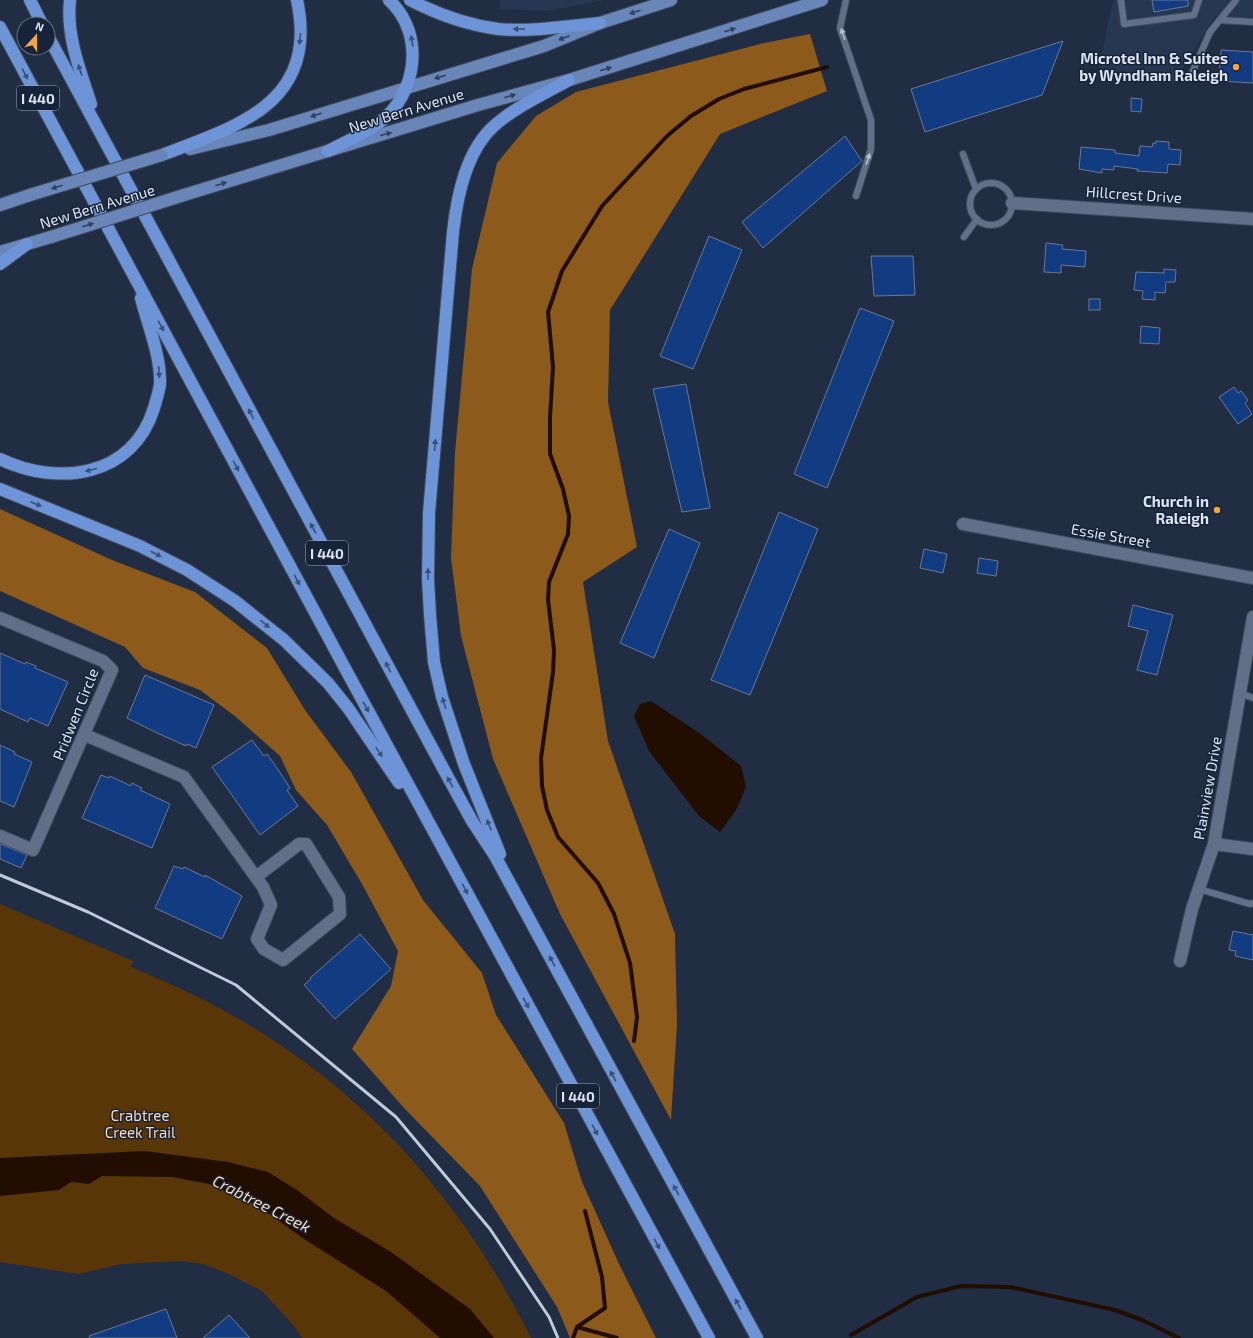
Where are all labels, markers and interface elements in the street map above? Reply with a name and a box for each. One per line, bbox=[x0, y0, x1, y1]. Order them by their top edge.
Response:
one-way arrow bbox=[629, 9, 641, 15]
north arrow bbox=[16, 16, 56, 56]
text: N bbox=[34, 19, 46, 34]
one-way arrow bbox=[512, 26, 525, 32]
one-way arrow bbox=[724, 27, 736, 33]
one-way arrow bbox=[839, 28, 845, 40]
one-way arrow bbox=[297, 32, 303, 45]
one-way arrow bbox=[408, 35, 414, 47]
one-way arrow bbox=[557, 36, 569, 42]
place label: Microtel Inn & Suites by Wyndham Raleigh bbox=[1079, 49, 1228, 85]
marker: Microtel Inn & Suites by Wyndham Raleigh bbox=[1231, 62, 1241, 72]
one-way arrow bbox=[77, 64, 83, 76]
one-way arrow bbox=[600, 66, 612, 72]
one-way arrow bbox=[21, 68, 28, 79]
one-way arrow bbox=[434, 74, 446, 80]
street label: New Bern Avenue bbox=[346, 84, 466, 136]
road number: I 440 bbox=[17, 86, 59, 110]
one-way arrow bbox=[504, 93, 516, 99]
one-way arrow bbox=[309, 112, 321, 118]
one-way arrow bbox=[380, 131, 392, 137]
one-way arrow bbox=[865, 153, 871, 165]
street label: New Bern Avenue bbox=[37, 180, 157, 232]
one-way arrow bbox=[215, 181, 227, 187]
street label: Hillcrest Drive bbox=[1085, 182, 1183, 206]
one-way arrow bbox=[51, 184, 63, 190]
one-way arrow bbox=[83, 222, 95, 228]
one-way arrow bbox=[158, 320, 165, 332]
one-way arrow bbox=[156, 366, 163, 378]
one-way arrow bbox=[248, 408, 255, 420]
one-way arrow bbox=[432, 439, 438, 451]
one-way arrow bbox=[232, 460, 239, 471]
one-way arrow bbox=[85, 467, 97, 473]
place label: Church in Raleigh bbox=[1143, 492, 1209, 527]
one-way arrow bbox=[30, 501, 42, 508]
marker: Church in Raleigh bbox=[1212, 505, 1222, 515]
street label: Essie Street bbox=[1070, 519, 1152, 551]
one-way arrow bbox=[310, 522, 316, 534]
road number: I 440 bbox=[306, 541, 348, 565]
one-way arrow bbox=[150, 551, 162, 558]
one-way arrow bbox=[425, 567, 431, 580]
one-way arrow bbox=[294, 574, 301, 586]
one-way arrow bbox=[260, 620, 270, 629]
one-way arrow bbox=[385, 661, 392, 673]
street label: Pridwen Circle bbox=[48, 665, 102, 763]
one-way arrow bbox=[441, 697, 447, 709]
one-way arrow bbox=[363, 701, 369, 713]
street label: Plainview Drive bbox=[1189, 735, 1225, 841]
one-way arrow bbox=[375, 747, 383, 757]
one-way arrow bbox=[447, 776, 453, 787]
one-way arrow bbox=[485, 818, 491, 830]
one-way arrow bbox=[462, 883, 468, 895]
one-way arrow bbox=[549, 955, 555, 967]
one-way arrow bbox=[523, 997, 530, 1009]
one-way arrow bbox=[610, 1070, 617, 1082]
road number: I 440 bbox=[557, 1084, 599, 1108]
park label: Crabtree Creek Trail bbox=[105, 1106, 176, 1141]
one-way arrow bbox=[592, 1124, 598, 1136]
water label: Crabtree Creek bbox=[210, 1170, 314, 1236]
one-way arrow bbox=[672, 1184, 679, 1196]
one-way arrow bbox=[654, 1238, 660, 1250]
one-way arrow bbox=[735, 1298, 742, 1310]

